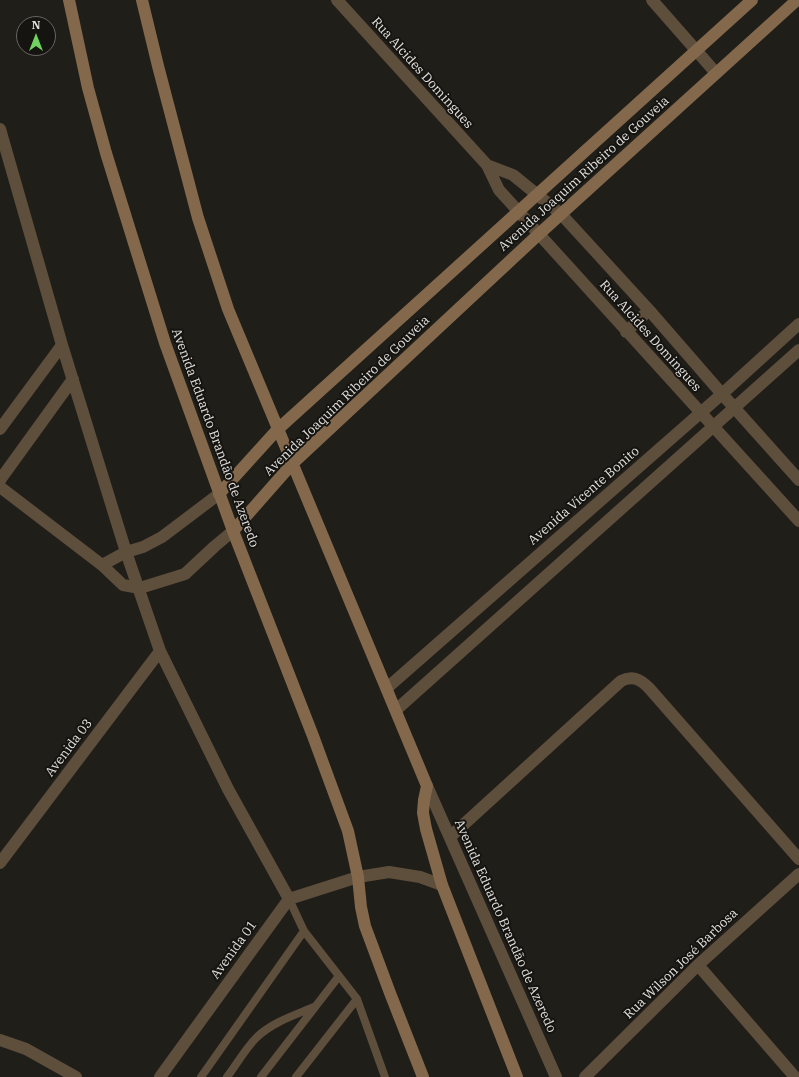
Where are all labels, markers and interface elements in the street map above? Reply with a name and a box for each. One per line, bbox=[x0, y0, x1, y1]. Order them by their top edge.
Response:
street label: Rua Alcides Domingues bbox=[368, 14, 476, 132]
north arrow bbox=[16, 16, 56, 56]
text: N bbox=[32, 18, 40, 32]
street label: Avenida Joaquim Ribeiro de Gouveia bbox=[496, 93, 672, 255]
street label: Rua Alcides Domingues bbox=[596, 277, 704, 395]
street label: Avenida Joaquim Ribeiro de Gouveia bbox=[261, 313, 433, 479]
street label: Avenida Eduardo Brandão de Azeredo bbox=[168, 326, 262, 550]
street label: Avenida Vicente Bonito bbox=[525, 444, 643, 548]
street label: Avenida 03 bbox=[42, 716, 96, 780]
street label: Avenida Eduardo Brandão de Azeredo bbox=[451, 817, 559, 1035]
street label: Rua Wilson José Barbosa bbox=[621, 906, 741, 1022]
street label: Avenida 01 bbox=[208, 918, 260, 982]

